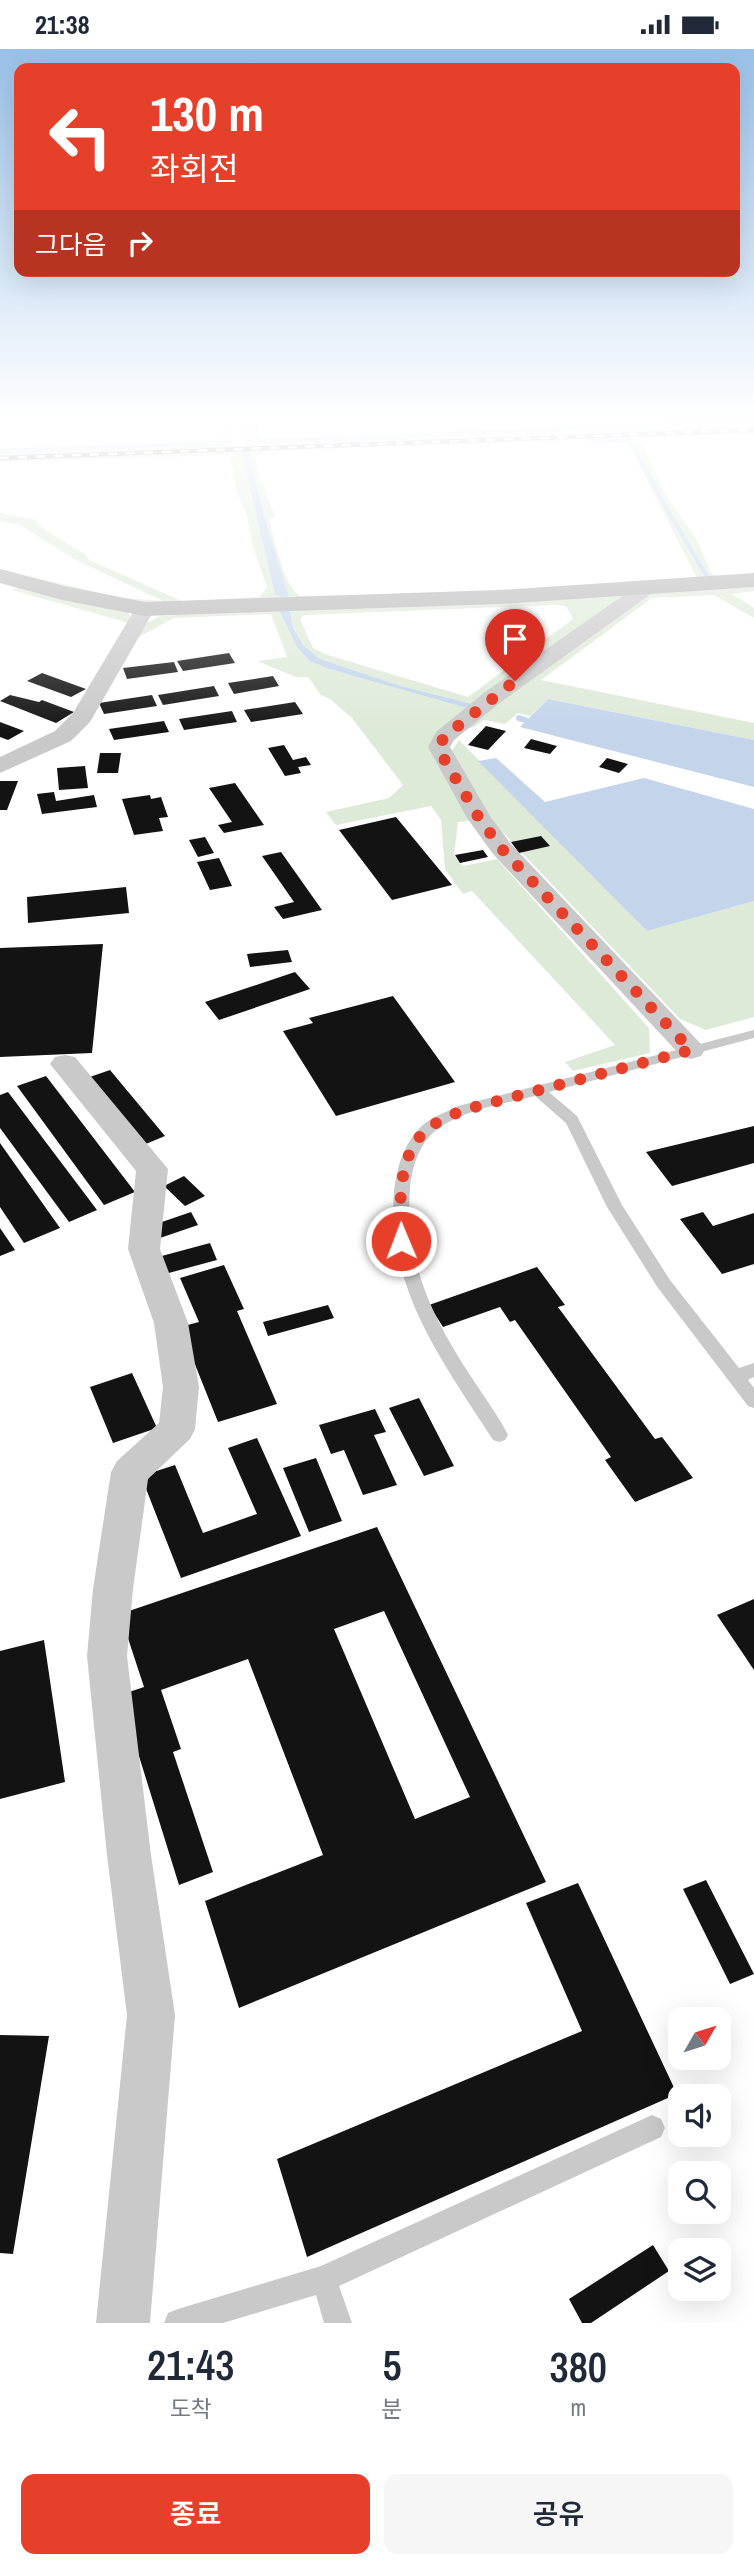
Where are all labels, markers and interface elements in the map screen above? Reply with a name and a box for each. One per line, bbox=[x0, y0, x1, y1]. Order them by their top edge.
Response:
text: 21:38 bbox=[35, 7, 90, 42]
text: 130 m bbox=[150, 80, 264, 146]
icon: left bbox=[35, 91, 126, 182]
text: 좌회전 bbox=[150, 147, 238, 190]
icon: right bbox=[121, 224, 159, 262]
text: 그다음 bbox=[35, 227, 107, 262]
pin bbox=[485, 609, 545, 681]
icon: arrive bbox=[496, 620, 534, 658]
position arrow bbox=[364, 1204, 438, 1278]
north arrow bbox=[668, 2007, 732, 2070]
map controls bbox=[668, 2007, 731, 2301]
button: sound bbox=[668, 2084, 731, 2147]
button: search bbox=[668, 2161, 731, 2224]
button: layers bbox=[668, 2238, 731, 2301]
text: 21:43 bbox=[147, 2337, 234, 2393]
text: 5 bbox=[382, 2337, 402, 2393]
text: 380 bbox=[550, 2339, 607, 2395]
text: m bbox=[570, 2392, 586, 2423]
text: 도착 bbox=[170, 2393, 212, 2424]
text: 분 bbox=[381, 2393, 403, 2424]
button: 종료 bbox=[21, 2474, 370, 2554]
button: 공유 bbox=[384, 2474, 733, 2554]

